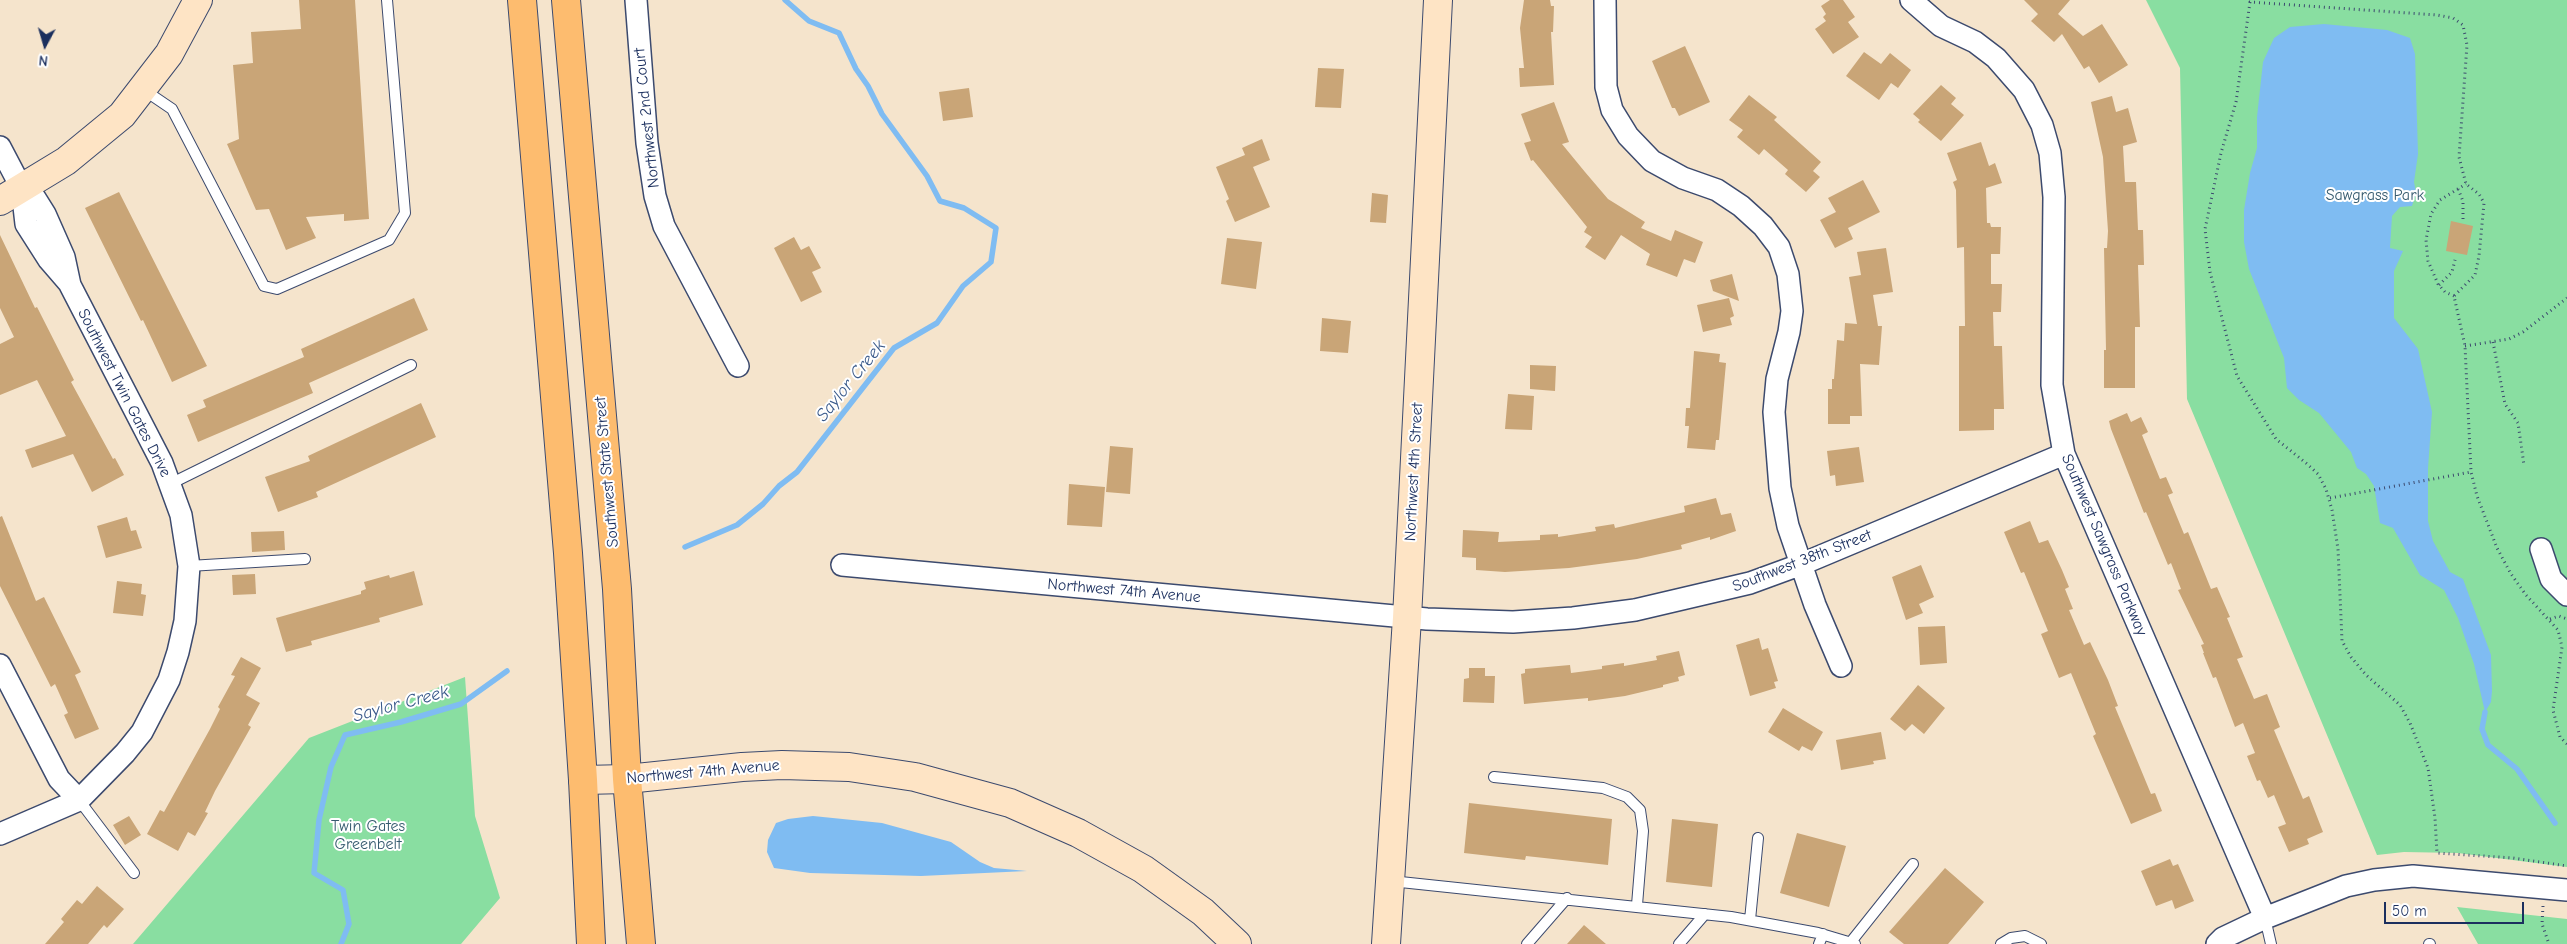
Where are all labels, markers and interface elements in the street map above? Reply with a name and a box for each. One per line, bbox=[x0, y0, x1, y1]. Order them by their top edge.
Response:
north arrow bbox=[20, 20, 70, 70]
street label: Northwest 2nd Court bbox=[630, 47, 664, 189]
text: N bbox=[38, 51, 49, 69]
park label: Sawgrass Park bbox=[2326, 185, 2424, 205]
street label: Southwest Twin Gates Drive bbox=[73, 306, 175, 480]
water label: Saylor Creek bbox=[812, 336, 890, 426]
street label: Southwest State Street bbox=[591, 396, 623, 548]
street label: Northwest 4th Street bbox=[1401, 402, 1427, 542]
street label: Southwest Sawgrass Parkway bbox=[2057, 451, 2151, 639]
street label: Southwest 38th Street bbox=[1730, 526, 1874, 596]
street label: Northwest 74th Avenue bbox=[1047, 575, 1201, 607]
water label: Saylor Creek bbox=[351, 681, 451, 727]
street label: Northwest 74th Avenue bbox=[626, 756, 780, 788]
park label: Twin Gates Greenbelt bbox=[331, 816, 405, 854]
scale bar bbox=[2387, 892, 2527, 924]
text: 50 m bbox=[2392, 902, 2427, 920]

